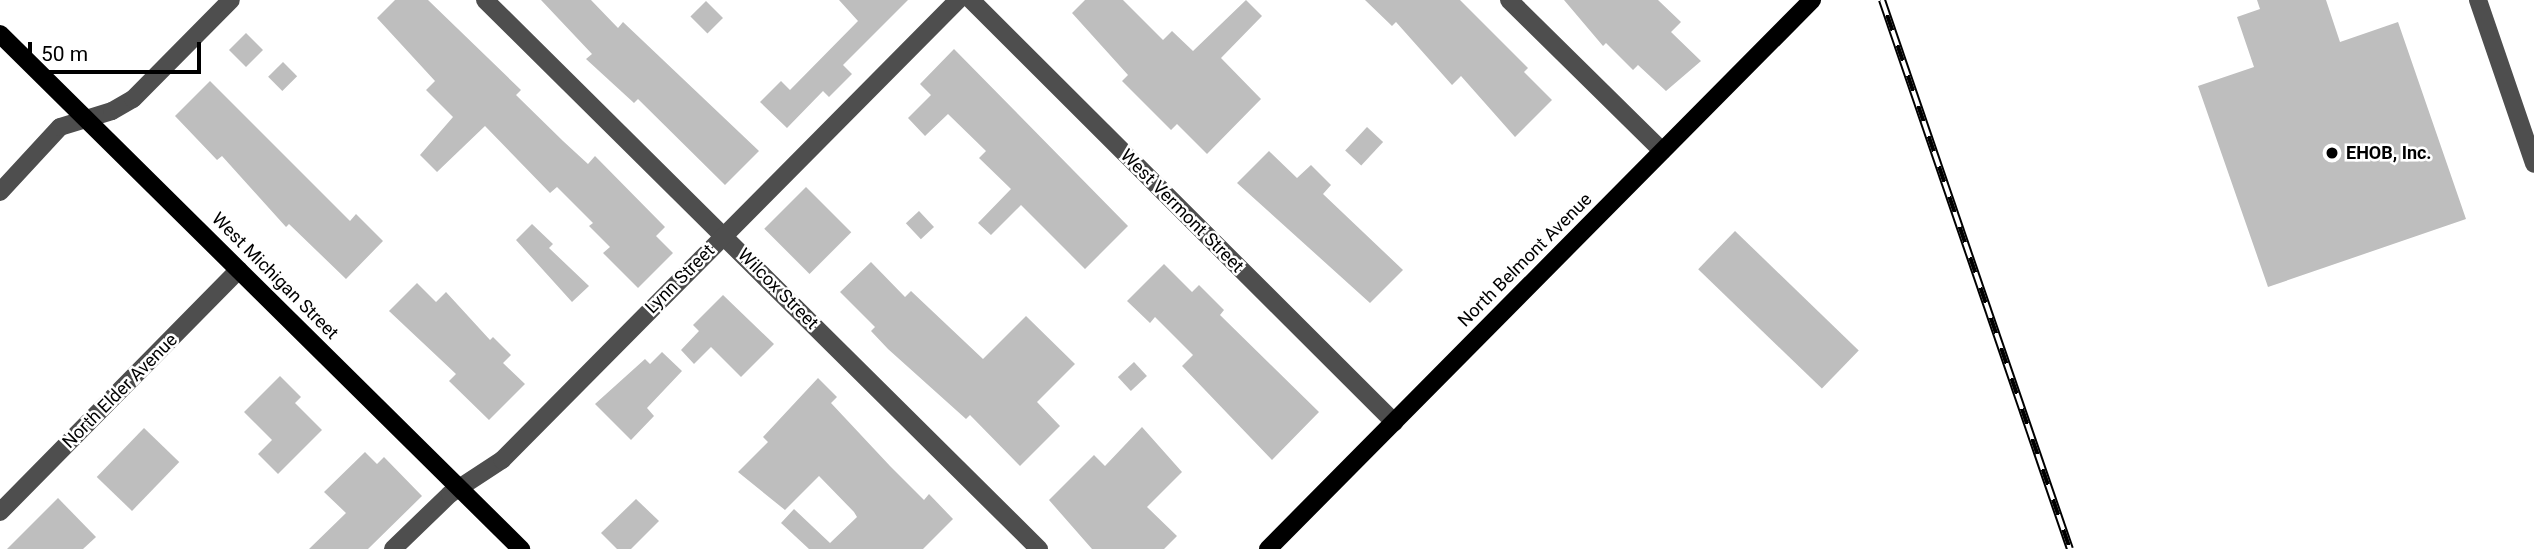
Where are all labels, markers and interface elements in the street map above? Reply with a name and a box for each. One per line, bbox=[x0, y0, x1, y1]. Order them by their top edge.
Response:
scale bar bbox=[32, 28, 205, 72]
text: 50 m bbox=[41, 42, 88, 66]
place label: EHOB, Inc. bbox=[2346, 142, 2432, 164]
street label: West Vermont Street bbox=[1116, 145, 1248, 277]
marker: EHOB, Inc. bbox=[2324, 145, 2340, 161]
street label: North Belmont Avenue bbox=[1454, 189, 1596, 331]
street label: West Michigan Street bbox=[207, 208, 343, 344]
street label: Lynn Street bbox=[641, 240, 719, 318]
street label: Wilcox Street bbox=[733, 244, 823, 334]
street label: North Elder Avenue bbox=[58, 329, 182, 453]

